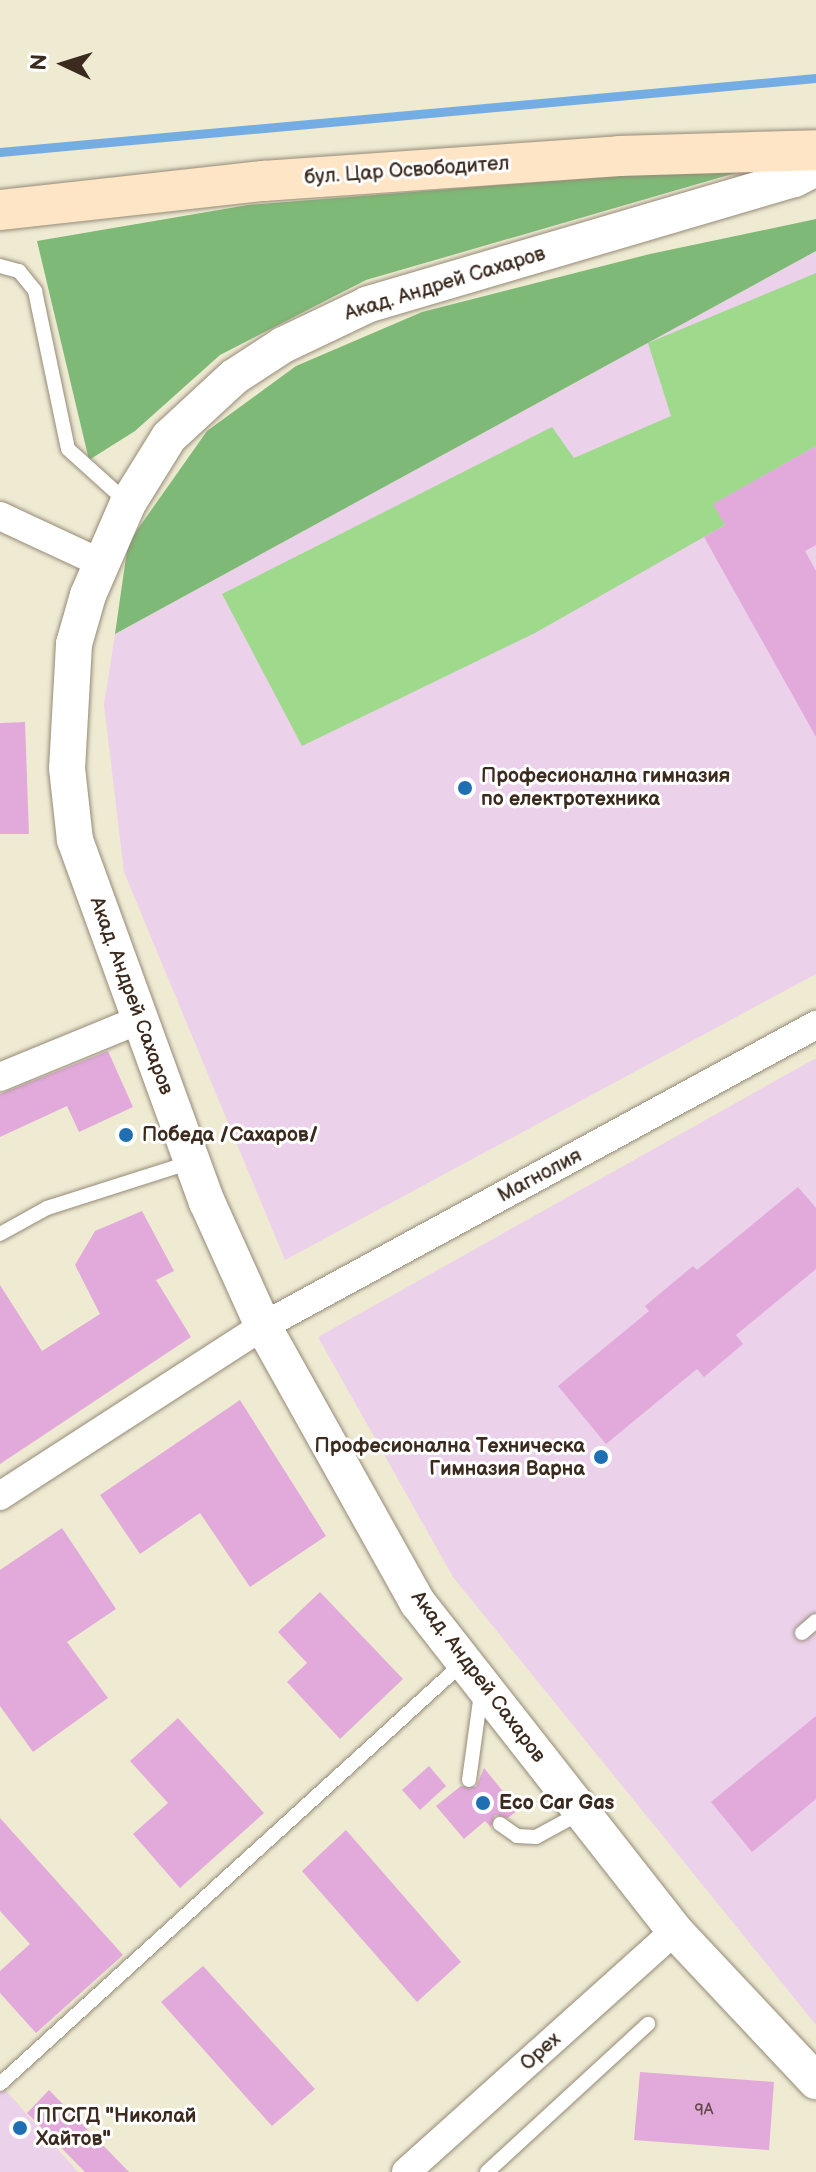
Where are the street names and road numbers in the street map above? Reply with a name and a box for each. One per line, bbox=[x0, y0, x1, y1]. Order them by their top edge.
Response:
street label: бул. Цар Освободител bbox=[304, 152, 510, 190]
street label: Акад. Андрей Сахаров bbox=[342, 242, 548, 326]
street label: Акад. Андрей Сахаров bbox=[84, 894, 178, 1098]
street label: Магнолия bbox=[494, 1144, 586, 1208]
street label: Акад. Андрей Сахаров bbox=[406, 1586, 550, 1768]
street label: Орех bbox=[516, 2028, 566, 2076]

